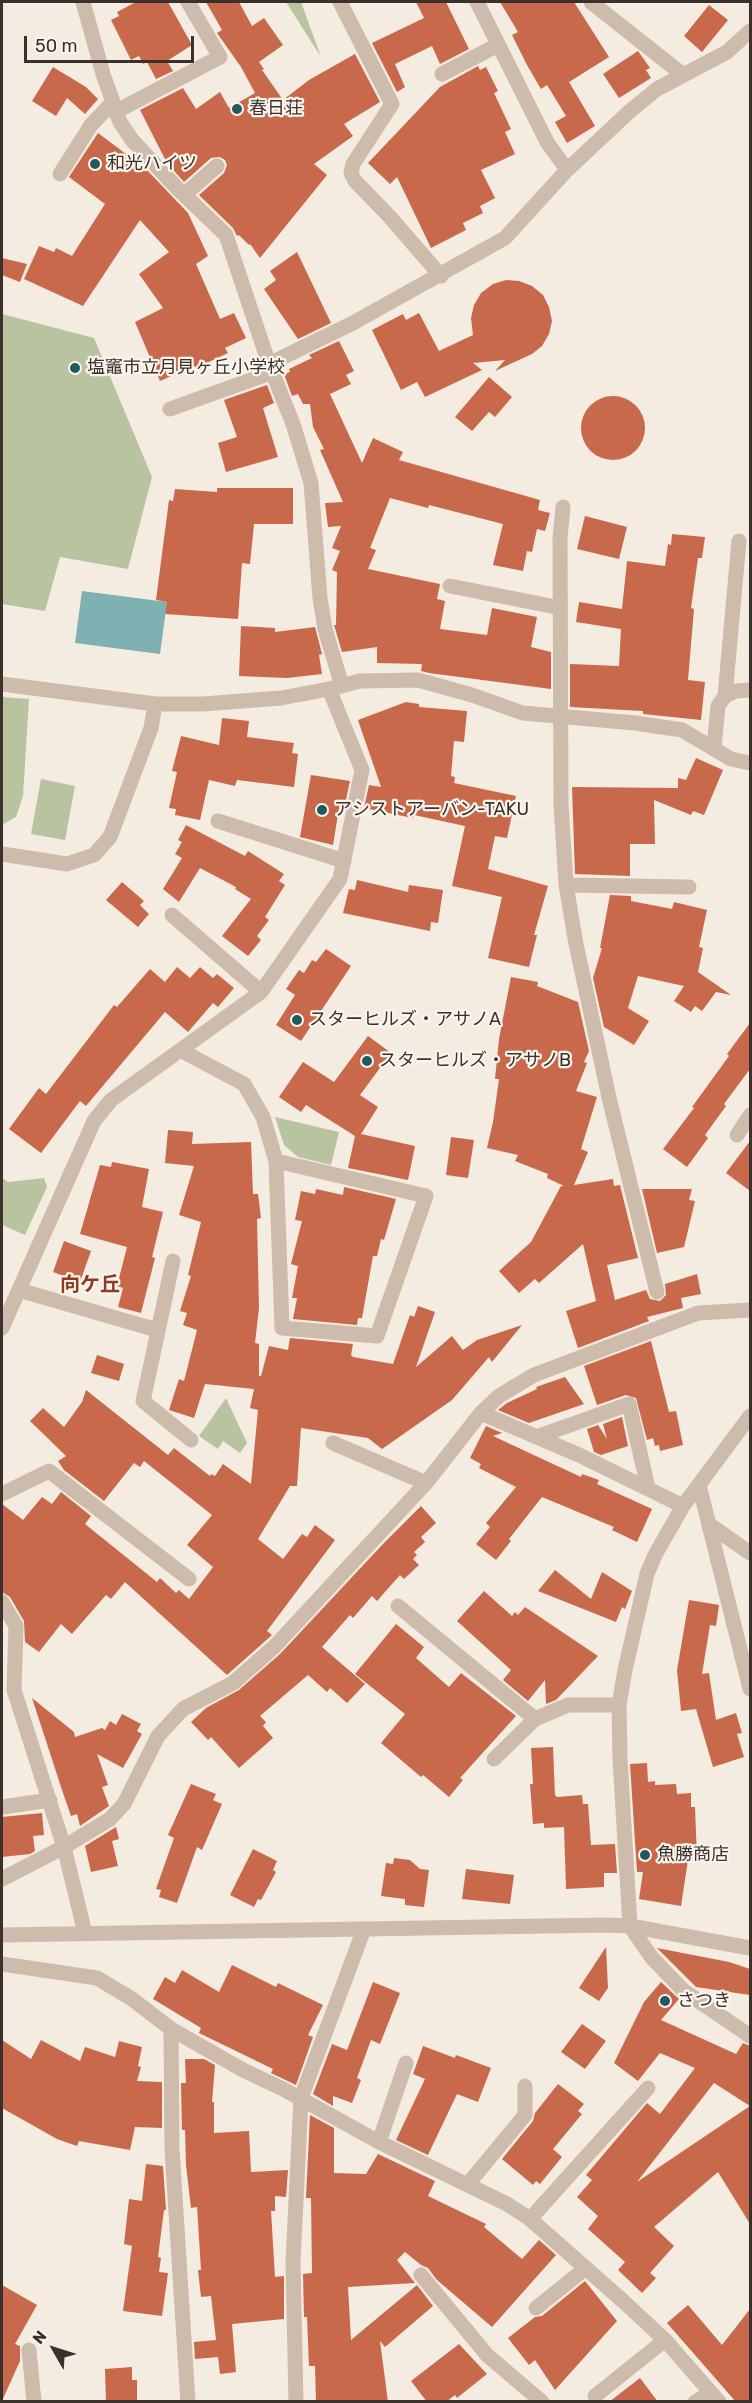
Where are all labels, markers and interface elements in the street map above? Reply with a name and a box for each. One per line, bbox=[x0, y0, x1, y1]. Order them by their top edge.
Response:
scale bar bbox=[27, 24, 196, 62]
text: 50 m bbox=[35, 35, 78, 57]
place label: 春日荘 bbox=[249, 98, 303, 120]
marker: 春日荘 bbox=[230, 102, 244, 116]
place label: 和光ハイツ bbox=[107, 153, 197, 175]
marker: 和光ハイツ bbox=[88, 157, 102, 171]
place label: 塩竈市立月見ヶ丘小学校 bbox=[87, 357, 285, 379]
marker: 塩竈市立月見ヶ丘小学校 bbox=[68, 361, 82, 375]
place label: アシストアーバン-TAKU bbox=[334, 799, 529, 821]
marker: アシストアーバン-TAKU bbox=[315, 803, 329, 817]
place label: スターヒルズ・アサノA bbox=[309, 1009, 501, 1031]
marker: スターヒルズ・アサノA bbox=[290, 1013, 304, 1027]
place label: スターヒルズ・アサノB bbox=[379, 1050, 571, 1072]
marker: スターヒルズ・アサノB bbox=[360, 1054, 374, 1068]
district label: 向ケ丘 bbox=[60, 1273, 120, 1297]
place label: 魚勝商店 bbox=[657, 1844, 729, 1866]
marker: 魚勝商店 bbox=[638, 1848, 652, 1862]
place label: さつき bbox=[677, 1990, 731, 2012]
marker: さつき bbox=[658, 1994, 672, 2008]
north arrow bbox=[24, 2319, 84, 2379]
text: N bbox=[29, 2327, 51, 2348]

